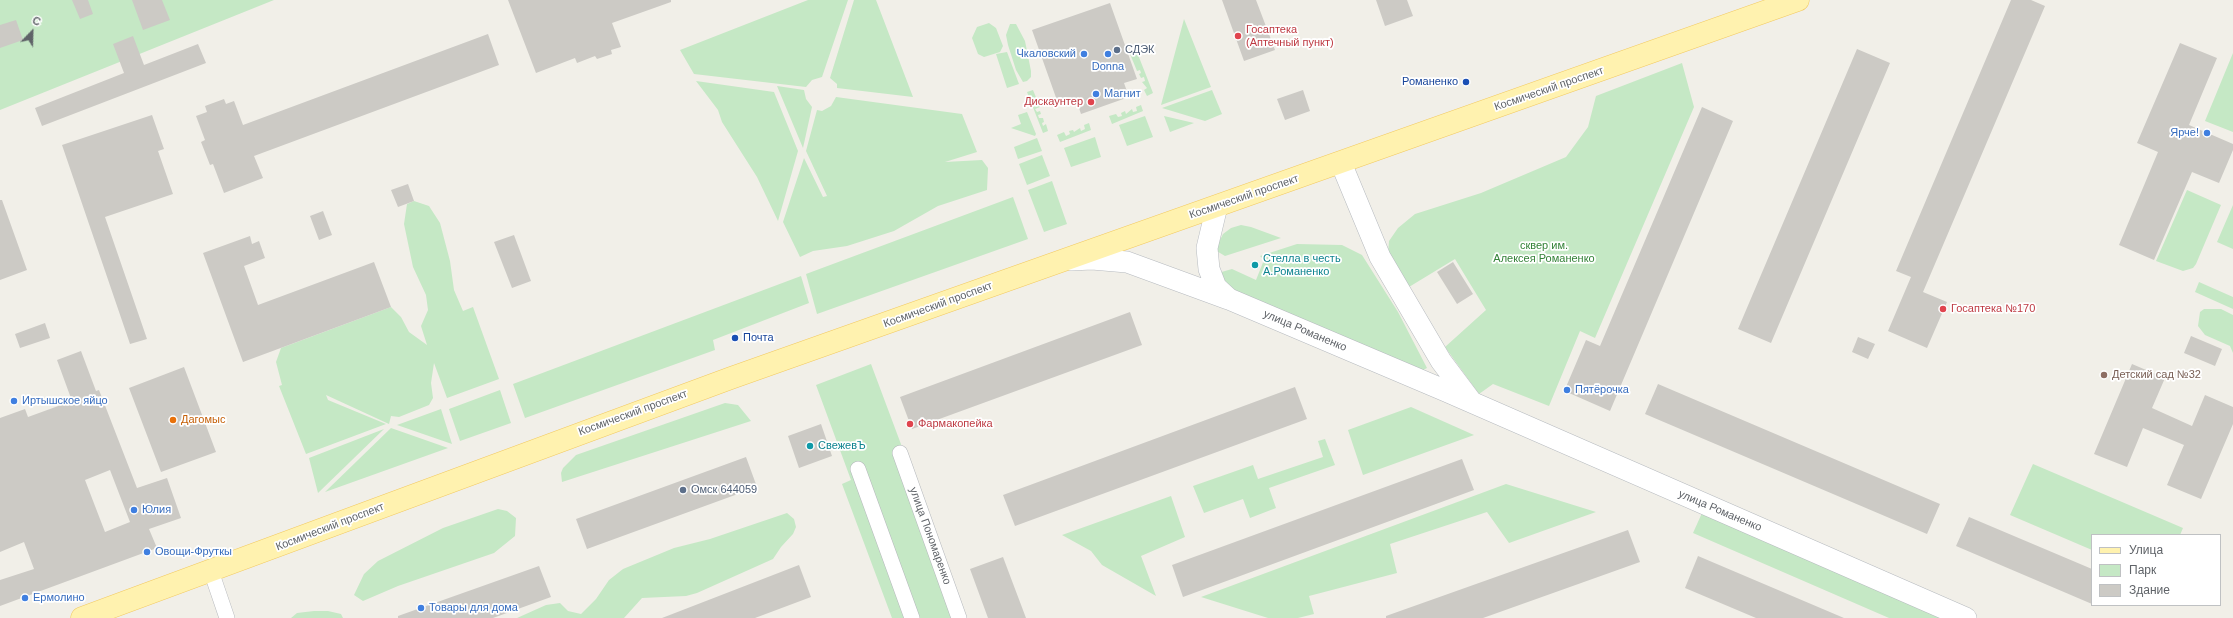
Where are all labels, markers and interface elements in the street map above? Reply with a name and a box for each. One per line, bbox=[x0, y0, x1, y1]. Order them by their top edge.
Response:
north arrow bbox=[12, 12, 52, 52]
text: С bbox=[31, 14, 43, 28]
place label: Госаптека (Аптечный пункт) bbox=[1246, 23, 1334, 49]
marker: Госаптека (Аптечный пункт) bbox=[1233, 31, 1243, 41]
place label: СДЭК bbox=[1125, 43, 1154, 57]
marker: СДЭК bbox=[1112, 45, 1122, 55]
place label: Чкаловский bbox=[1017, 47, 1076, 61]
marker: Чкаловский bbox=[1079, 49, 1089, 59]
marker: Donna bbox=[1103, 49, 1113, 59]
place label: Donna bbox=[1092, 60, 1124, 74]
street label: Космический проспект bbox=[1492, 64, 1606, 114]
place label: Романенко bbox=[1402, 75, 1458, 89]
marker: Романенко bbox=[1461, 77, 1471, 87]
place label: Магнит bbox=[1104, 87, 1141, 101]
marker: Магнит bbox=[1091, 89, 1101, 99]
place label: Дискаунтер bbox=[1024, 95, 1083, 109]
marker: Дискаунтер bbox=[1086, 97, 1096, 107]
place label: Ярче! bbox=[2170, 126, 2199, 140]
marker: Ярче! bbox=[2202, 128, 2212, 138]
street label: Космический проспект bbox=[1187, 172, 1301, 222]
park label: сквер им. Алексея Романенко bbox=[1493, 239, 1595, 265]
place label: Стелла в честь А.Романенко bbox=[1263, 252, 1341, 278]
marker: Стелла в честь А.Романенко bbox=[1250, 260, 1260, 270]
street label: Космический проспект bbox=[882, 279, 994, 331]
place label: Госаптека №170 bbox=[1951, 302, 2035, 316]
marker: Госаптека №170 bbox=[1938, 304, 1948, 314]
street label: улица Романенко bbox=[1261, 307, 1349, 355]
place label: Почта bbox=[743, 331, 774, 345]
marker: Почта bbox=[730, 333, 740, 343]
place label: Детский сад №32 bbox=[2112, 368, 2201, 382]
marker: Детский сад №32 bbox=[2099, 370, 2109, 380]
place label: Пятёрочка bbox=[1575, 383, 1629, 397]
marker: Пятёрочка bbox=[1562, 385, 1572, 395]
street label: Космический проспект bbox=[577, 387, 689, 439]
place label: Иртышское яйцо bbox=[22, 394, 108, 408]
marker: Иртышское яйцо bbox=[9, 396, 19, 406]
place label: Дагомыс bbox=[181, 413, 225, 427]
marker: Дагомыс bbox=[168, 415, 178, 425]
place label: Фармакопейка bbox=[918, 417, 993, 431]
marker: Фармакопейка bbox=[905, 419, 915, 429]
place label: СвежевЪ bbox=[818, 439, 866, 453]
marker: СвежевЪ bbox=[805, 441, 815, 451]
place label: Омск 644059 bbox=[691, 483, 757, 497]
marker: Омск 644059 bbox=[678, 485, 688, 495]
street label: улица Пономаренко bbox=[906, 486, 954, 586]
street label: улица Романенко bbox=[1676, 487, 1764, 535]
street label: Космический проспект bbox=[274, 500, 386, 554]
place label: Юлия bbox=[142, 503, 171, 517]
marker: Юлия bbox=[129, 505, 139, 515]
legend bbox=[2091, 534, 2221, 606]
text: Улица bbox=[2129, 543, 2163, 557]
place label: Овощи-Фруткы bbox=[155, 545, 232, 559]
marker: Овощи-Фруткы bbox=[142, 547, 152, 557]
text: Парк bbox=[2129, 563, 2156, 577]
text: Здание bbox=[2129, 583, 2170, 597]
place label: Ермолино bbox=[33, 591, 85, 605]
marker: Ермолино bbox=[20, 593, 30, 603]
place label: Товары для дома bbox=[429, 601, 518, 615]
marker: Товары для дома bbox=[416, 603, 426, 613]

